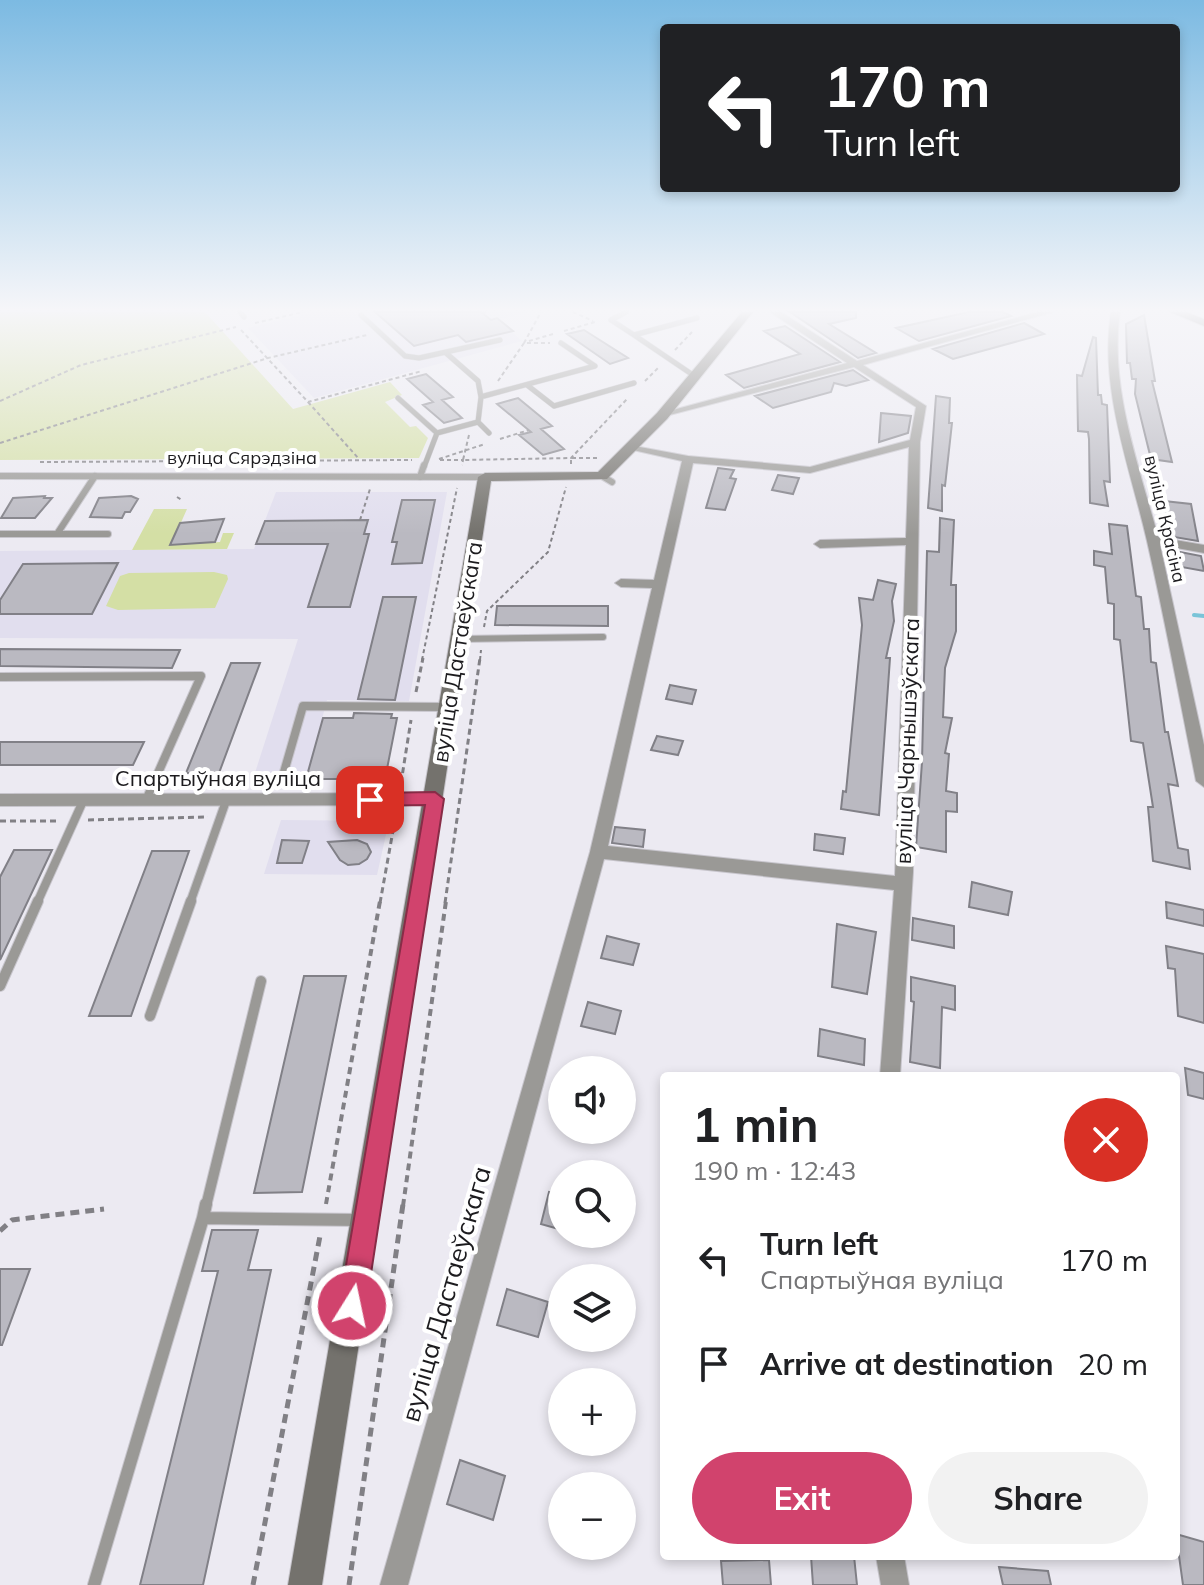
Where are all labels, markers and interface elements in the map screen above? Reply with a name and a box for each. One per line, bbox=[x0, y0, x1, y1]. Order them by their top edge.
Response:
text: 170 m bbox=[824, 51, 991, 121]
icon: left bbox=[692, 56, 796, 160]
text: Turn left bbox=[824, 120, 960, 165]
street label: вуліца Сярэдзіна bbox=[167, 446, 317, 469]
street label: вуліца Красіна bbox=[1140, 453, 1191, 585]
street label: вуліца Дастаеўскага bbox=[426, 539, 488, 765]
street label: вуліца Чарнышэўскага bbox=[889, 617, 925, 865]
street label: Спартыўная вуліца bbox=[115, 764, 321, 792]
pin bbox=[336, 766, 404, 834]
icon: arrive bbox=[348, 778, 392, 822]
map controls bbox=[548, 1056, 636, 1560]
button: sound bbox=[548, 1056, 636, 1144]
text: 1 min bbox=[692, 1094, 819, 1154]
button: close bbox=[1064, 1098, 1148, 1182]
text: 190 m · 12:43 bbox=[692, 1154, 856, 1187]
button: search bbox=[548, 1160, 636, 1248]
street label: вуліца Дастаеўскага bbox=[393, 1162, 498, 1425]
text: Turn left bbox=[760, 1225, 878, 1263]
icon: left bbox=[692, 1238, 736, 1282]
text: 170 m bbox=[1060, 1241, 1148, 1279]
text: Спартыўная вуліца bbox=[760, 1263, 1004, 1296]
position arrow bbox=[310, 1264, 394, 1348]
button: layers bbox=[548, 1264, 636, 1352]
icon: arrive bbox=[692, 1342, 736, 1386]
text: Arrive at destination bbox=[760, 1345, 1054, 1383]
text: 20 m bbox=[1078, 1345, 1148, 1383]
button: + bbox=[548, 1368, 636, 1456]
button: Exit bbox=[692, 1452, 912, 1544]
button: Share bbox=[928, 1452, 1148, 1544]
button: − bbox=[548, 1472, 636, 1560]

